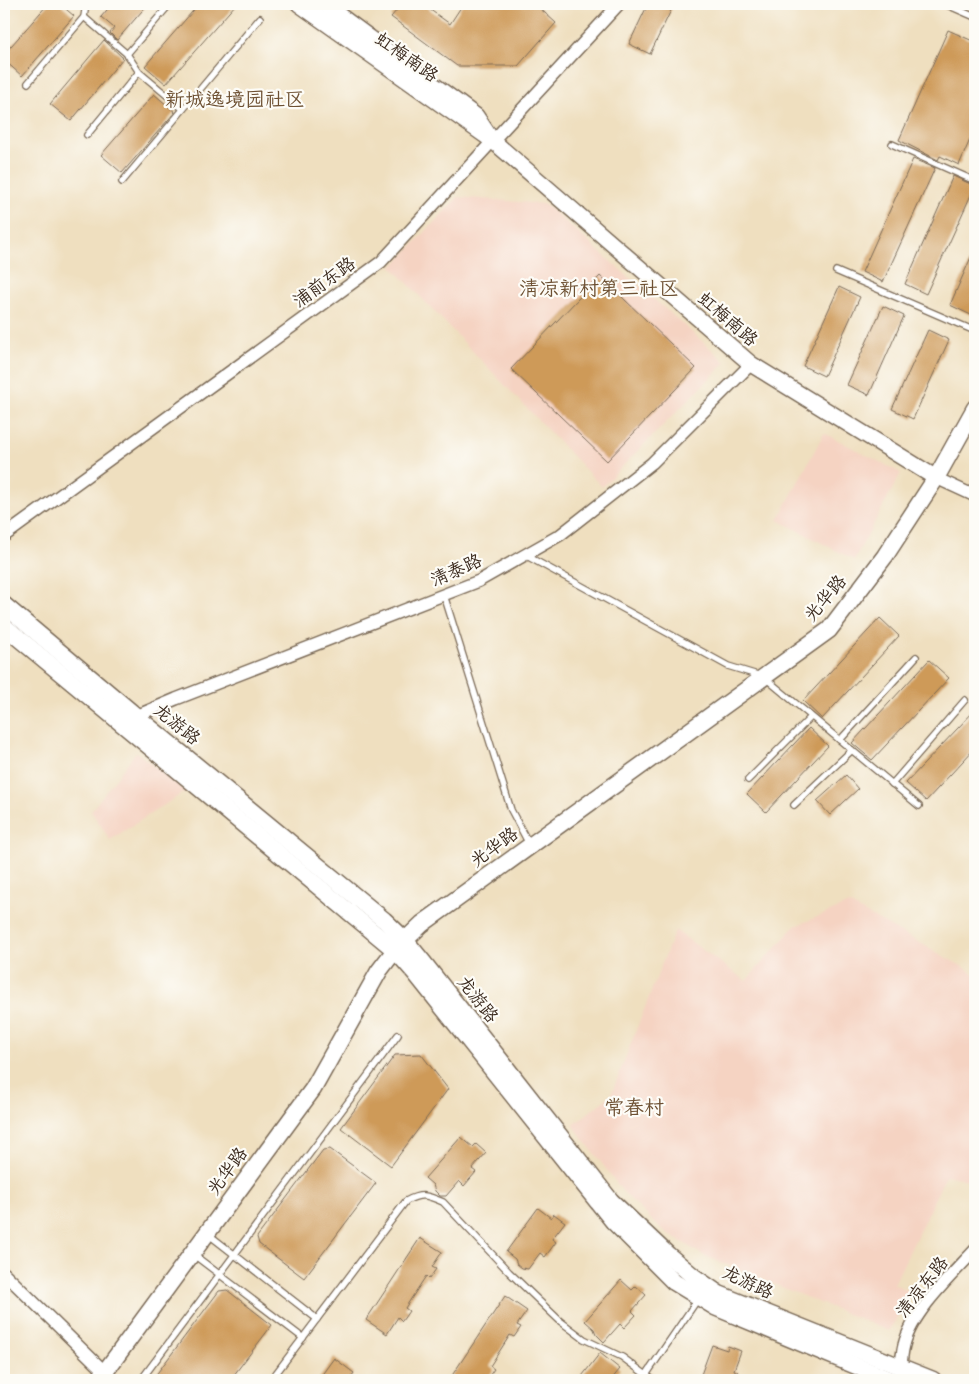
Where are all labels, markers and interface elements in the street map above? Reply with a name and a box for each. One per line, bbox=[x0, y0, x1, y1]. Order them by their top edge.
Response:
street label: 虹梅南路 bbox=[371, 24, 445, 87]
district label: 新城逸境园社区 bbox=[165, 83, 305, 113]
street label: 浦前东路 bbox=[286, 249, 360, 313]
district label: 清凉新村第三社区 bbox=[519, 272, 679, 302]
street label: 虹梅南路 bbox=[693, 284, 765, 352]
street label: 清泰路 bbox=[425, 545, 486, 592]
street label: 光华路 bbox=[796, 568, 852, 626]
street label: 龙游路 bbox=[148, 695, 207, 750]
street label: 光华路 bbox=[463, 819, 523, 873]
street label: 龙游路 bbox=[452, 968, 506, 1028]
district label: 常春村 bbox=[604, 1091, 664, 1121]
street label: 光华路 bbox=[199, 1140, 253, 1200]
street label: 清凉东路 bbox=[888, 1249, 954, 1323]
street label: 龙游路 bbox=[718, 1257, 779, 1304]

